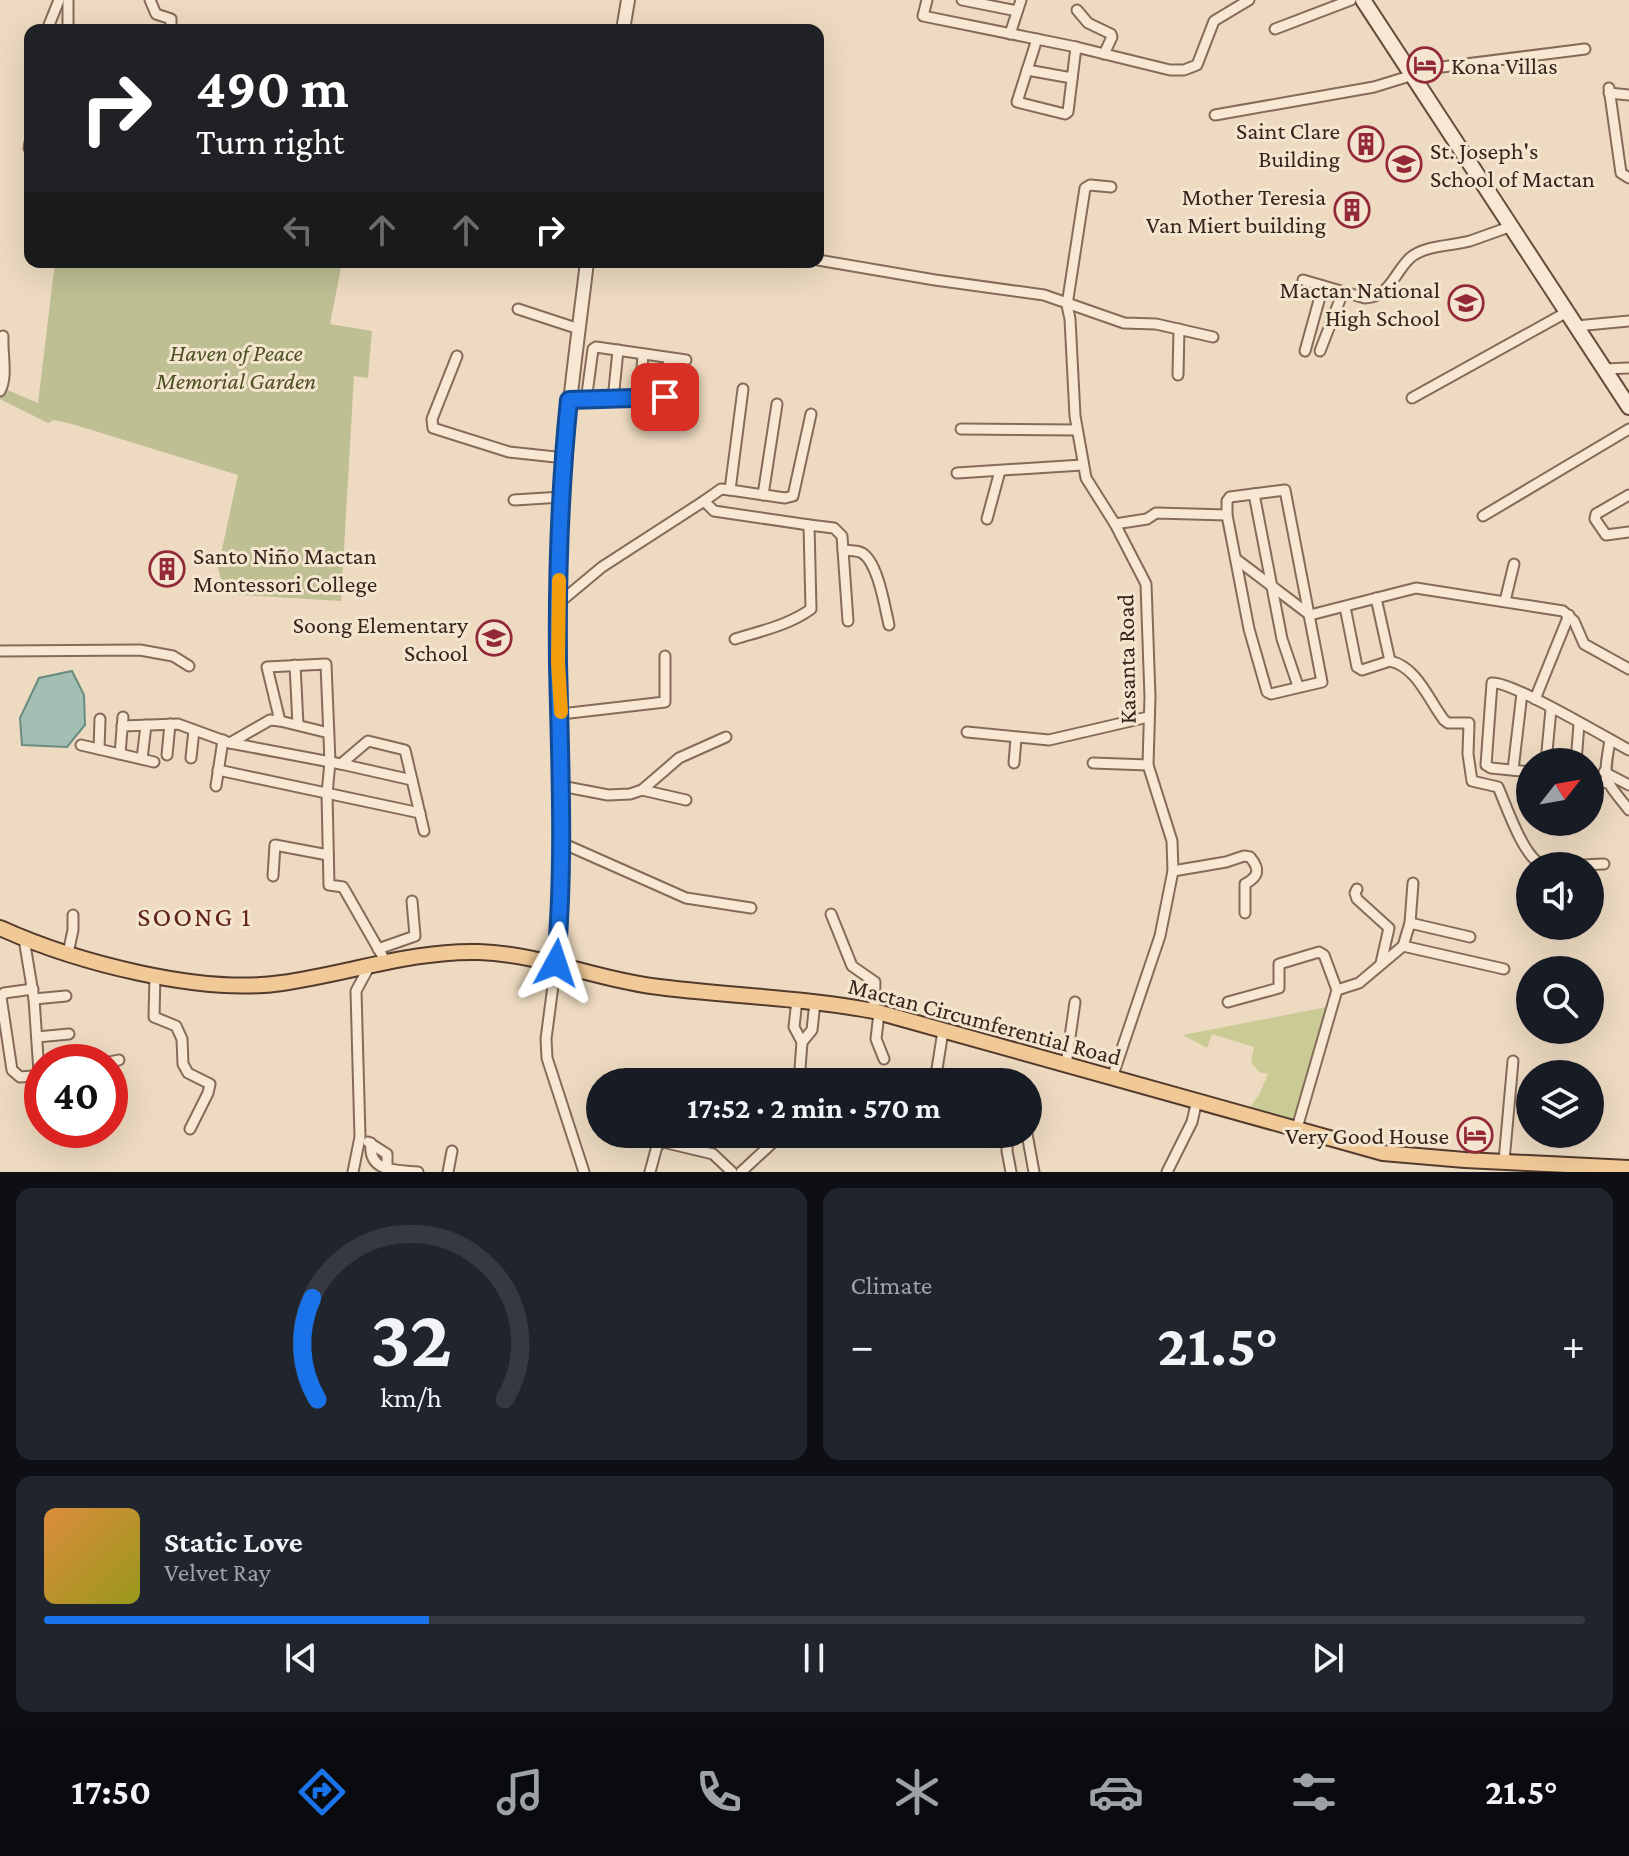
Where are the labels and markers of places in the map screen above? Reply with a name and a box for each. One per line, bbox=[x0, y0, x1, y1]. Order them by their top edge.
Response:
hotel icon: Kona Villas bbox=[1406, 46, 1444, 84]
place label: Kona Villas bbox=[1451, 52, 1558, 79]
place label: Saint Clare Building bbox=[1236, 117, 1340, 172]
building icon: Saint Clare Building bbox=[1347, 125, 1385, 163]
place label: St. Joseph's School of Mactan bbox=[1430, 137, 1595, 192]
school or university icon: St. Joseph's School of Mactan bbox=[1385, 145, 1423, 183]
place label: Mother Teresia Van Miert building bbox=[1146, 183, 1326, 238]
building icon: Mother Teresia Van Miert building bbox=[1333, 191, 1371, 229]
place label: Mactan National High School bbox=[1280, 276, 1440, 331]
school or university icon: Mactan National High School bbox=[1447, 284, 1485, 322]
pin bbox=[631, 363, 699, 431]
place label: Santo Niño Mactan Montessori College bbox=[193, 542, 377, 597]
building icon: Santo Niño Mactan Montessori College bbox=[148, 550, 186, 588]
place label: Soong Elementary School bbox=[293, 611, 469, 666]
school or university icon: Soong Elementary School bbox=[475, 619, 513, 657]
hotel icon: Very Good House bbox=[1456, 1116, 1494, 1154]
place label: Very Good House bbox=[1285, 1122, 1449, 1149]

